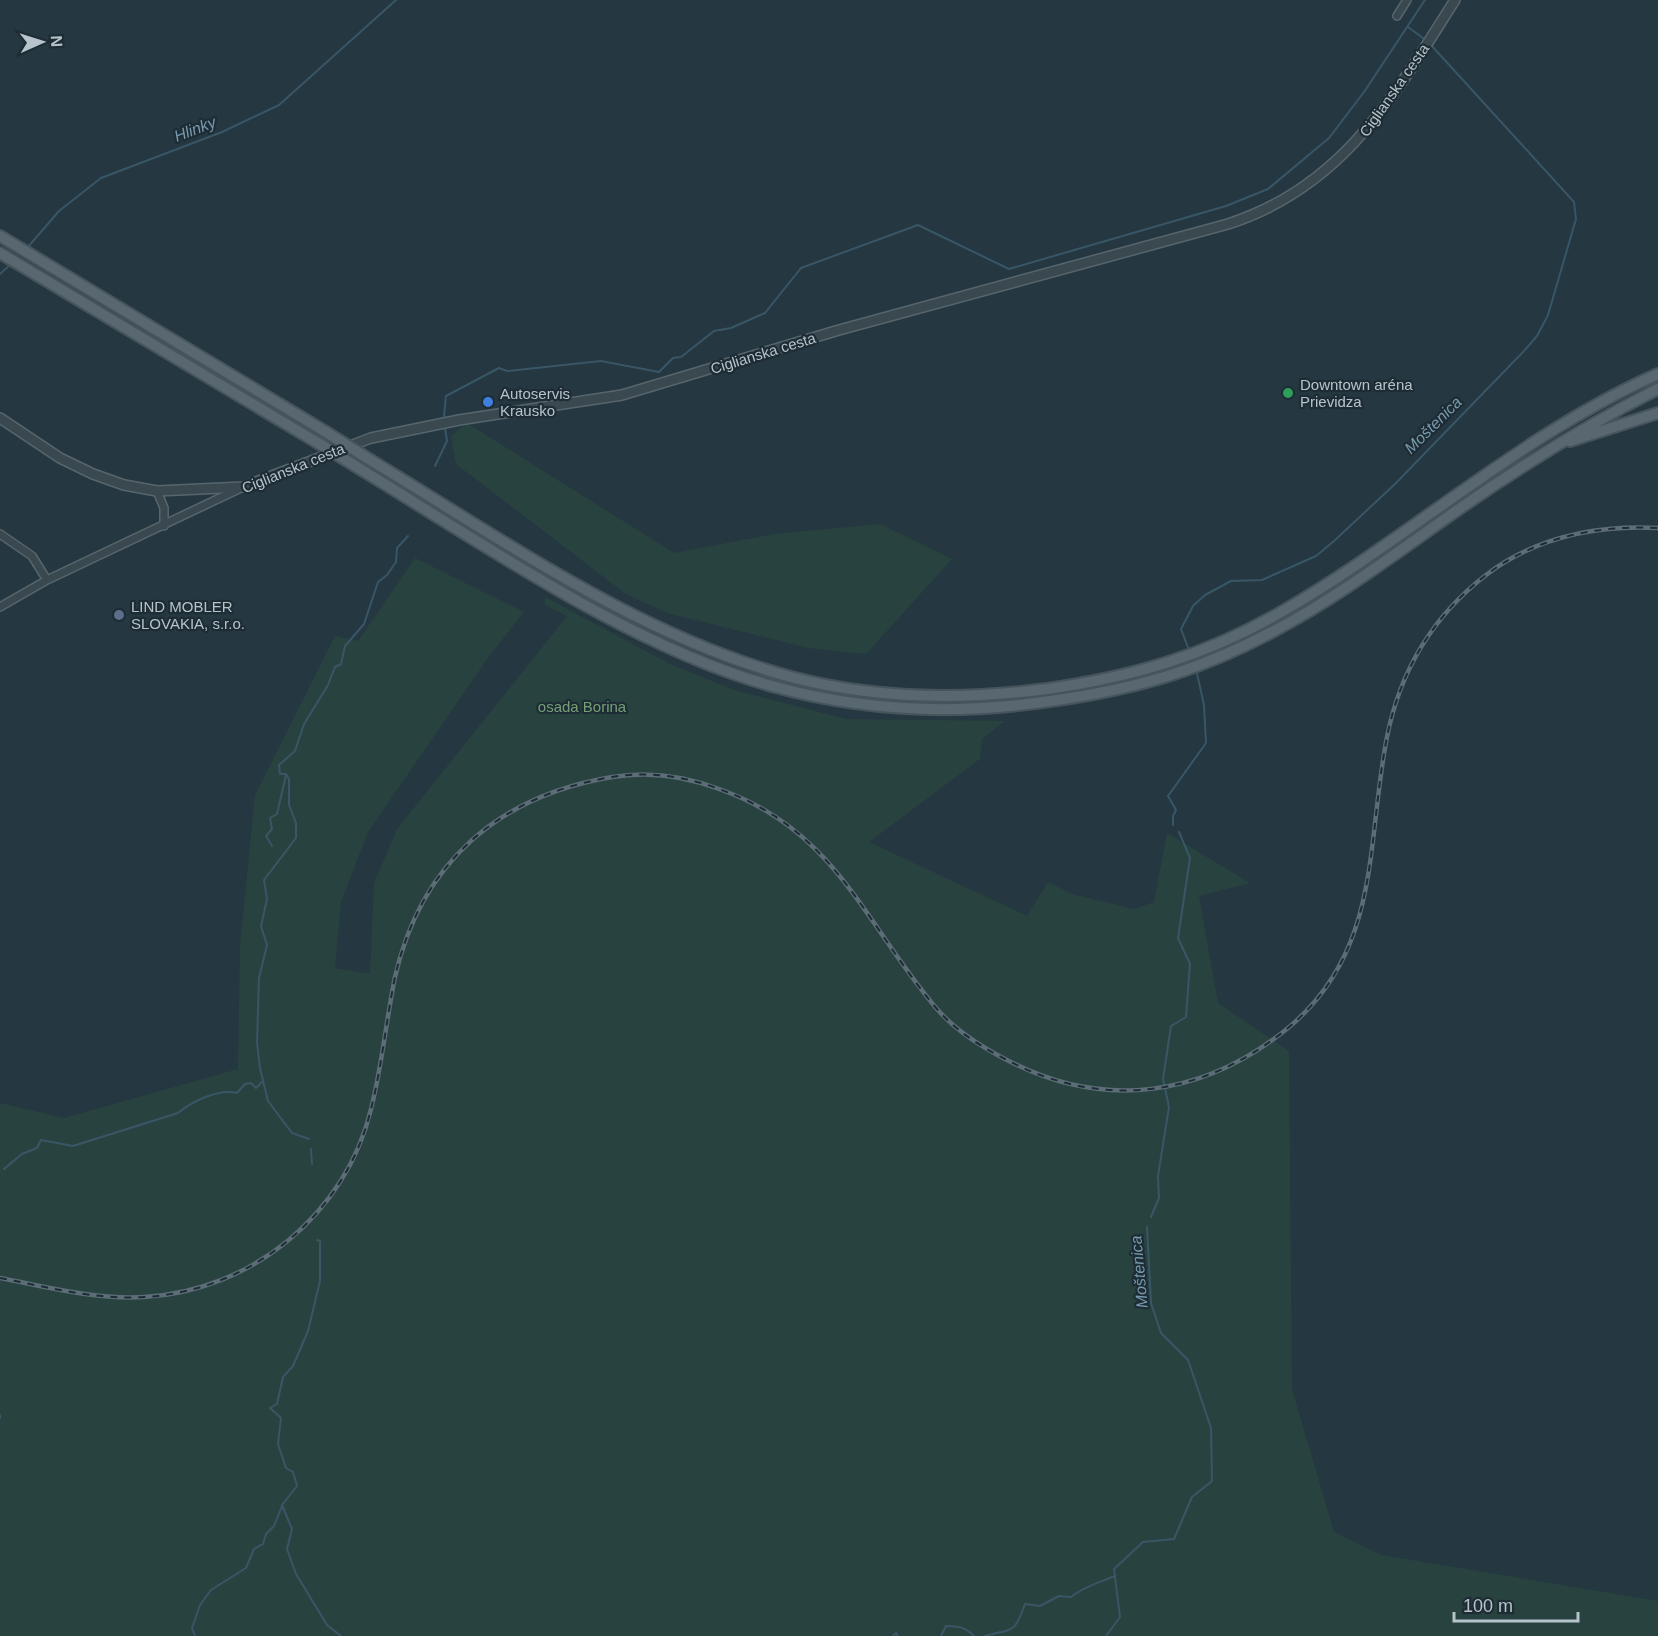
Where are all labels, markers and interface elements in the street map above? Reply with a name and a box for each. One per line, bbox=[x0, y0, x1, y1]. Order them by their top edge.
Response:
north arrow bbox=[12, 12, 72, 72]
text: N bbox=[48, 35, 65, 47]
street label: Ciglianska cesta bbox=[1356, 40, 1433, 140]
water label: Hlinky bbox=[172, 113, 219, 145]
street label: Ciglianska cesta bbox=[708, 329, 818, 377]
place label: Downtown aréna Prievidza bbox=[1300, 376, 1413, 410]
place label: Autoservis Krausko bbox=[500, 385, 570, 419]
marker: Downtown aréna Prievidza bbox=[1281, 386, 1295, 400]
water label: Moštenica bbox=[1401, 393, 1465, 457]
marker: Autoservis Krausko bbox=[481, 395, 495, 409]
street label: Ciglianska cesta bbox=[239, 439, 347, 496]
place label: LIND MOBLER SLOVAKIA, s.r.o. bbox=[131, 598, 245, 632]
marker: LIND MOBLER SLOVAKIA, s.r.o. bbox=[112, 608, 126, 622]
park label: osada Borina bbox=[538, 698, 627, 715]
water label: Moštenica bbox=[1127, 1235, 1151, 1309]
scale bar bbox=[1454, 1585, 1578, 1623]
text: 100 m bbox=[1463, 1596, 1513, 1616]

